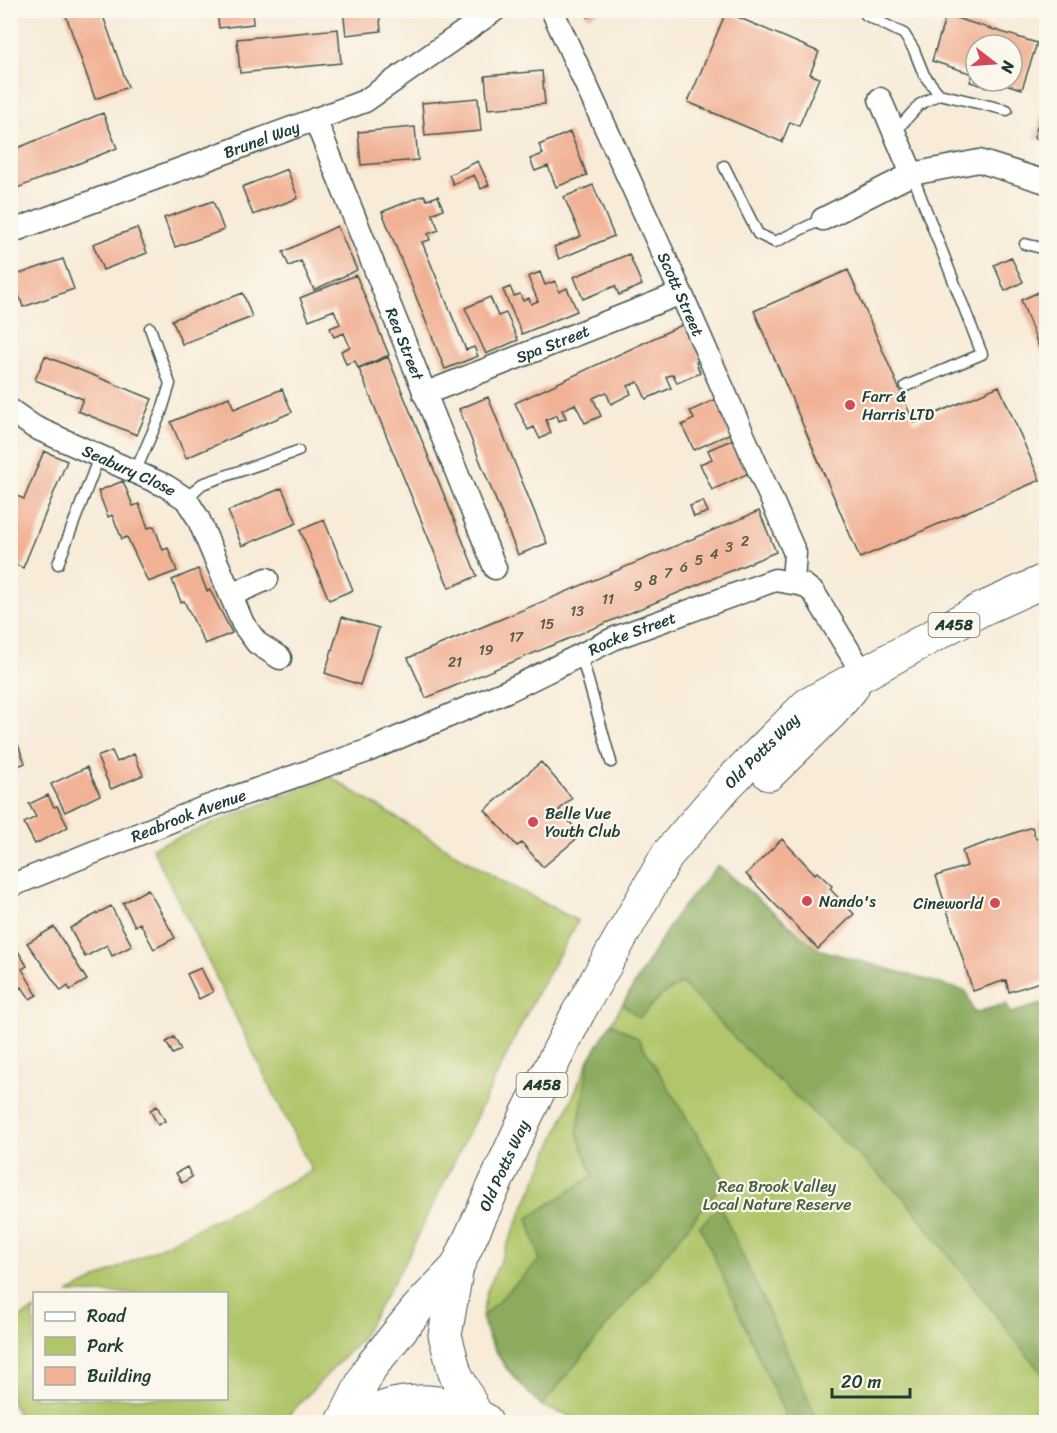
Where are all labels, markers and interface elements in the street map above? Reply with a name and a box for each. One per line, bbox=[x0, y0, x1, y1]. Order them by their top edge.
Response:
north arrow bbox=[964, 33, 1024, 93]
text: N bbox=[992, 57, 1024, 78]
street label: Brunel Way bbox=[219, 112, 305, 167]
street label: Scott Street bbox=[649, 247, 712, 341]
street label: Rea Street bbox=[377, 303, 432, 385]
street label: Spa Street bbox=[511, 316, 594, 372]
place label: Farr & Harris LTD bbox=[862, 382, 935, 429]
marker: Farr & Harris LTD bbox=[843, 398, 857, 412]
street label: Seabury Close bbox=[77, 436, 182, 504]
house number: 2 bbox=[741, 529, 749, 554]
house number: 3 bbox=[725, 535, 733, 560]
house number: 4 bbox=[710, 542, 719, 567]
house number: 5 bbox=[695, 548, 704, 573]
house number: 6 bbox=[680, 555, 688, 580]
house number: 7 bbox=[664, 561, 673, 586]
house number: 8 bbox=[649, 568, 658, 593]
house number: 9 bbox=[634, 574, 643, 599]
house number: 11 bbox=[602, 587, 614, 612]
house number: 13 bbox=[570, 599, 584, 624]
street label: Rocke Street bbox=[583, 603, 680, 664]
house number: 15 bbox=[540, 612, 555, 637]
road number: A458 bbox=[928, 613, 980, 637]
house number: 17 bbox=[509, 625, 524, 650]
house number: 19 bbox=[479, 638, 494, 663]
house number: 21 bbox=[448, 650, 462, 675]
street label: Old Potts Way bbox=[717, 705, 807, 796]
street label: Reabrook Avenue bbox=[126, 780, 250, 851]
place label: Belle Vue Youth Club bbox=[545, 799, 620, 846]
marker: Belle Vue Youth Club bbox=[526, 815, 540, 829]
place label: Nando's bbox=[819, 887, 876, 916]
place label: Cineworld bbox=[913, 889, 985, 918]
marker: Nando's bbox=[800, 894, 814, 908]
marker: Cineworld bbox=[988, 896, 1002, 910]
road number: A458 bbox=[516, 1073, 568, 1097]
street label: Old Potts Way bbox=[470, 1114, 538, 1216]
park label: Rea Brook Valley Local Nature Reserve bbox=[703, 1172, 851, 1219]
legend bbox=[33, 1292, 228, 1400]
text: Road bbox=[87, 1300, 127, 1332]
text: Park bbox=[87, 1330, 124, 1362]
text: Building bbox=[87, 1360, 151, 1392]
scale bar bbox=[832, 1361, 910, 1399]
text: 20 m bbox=[841, 1366, 881, 1398]

